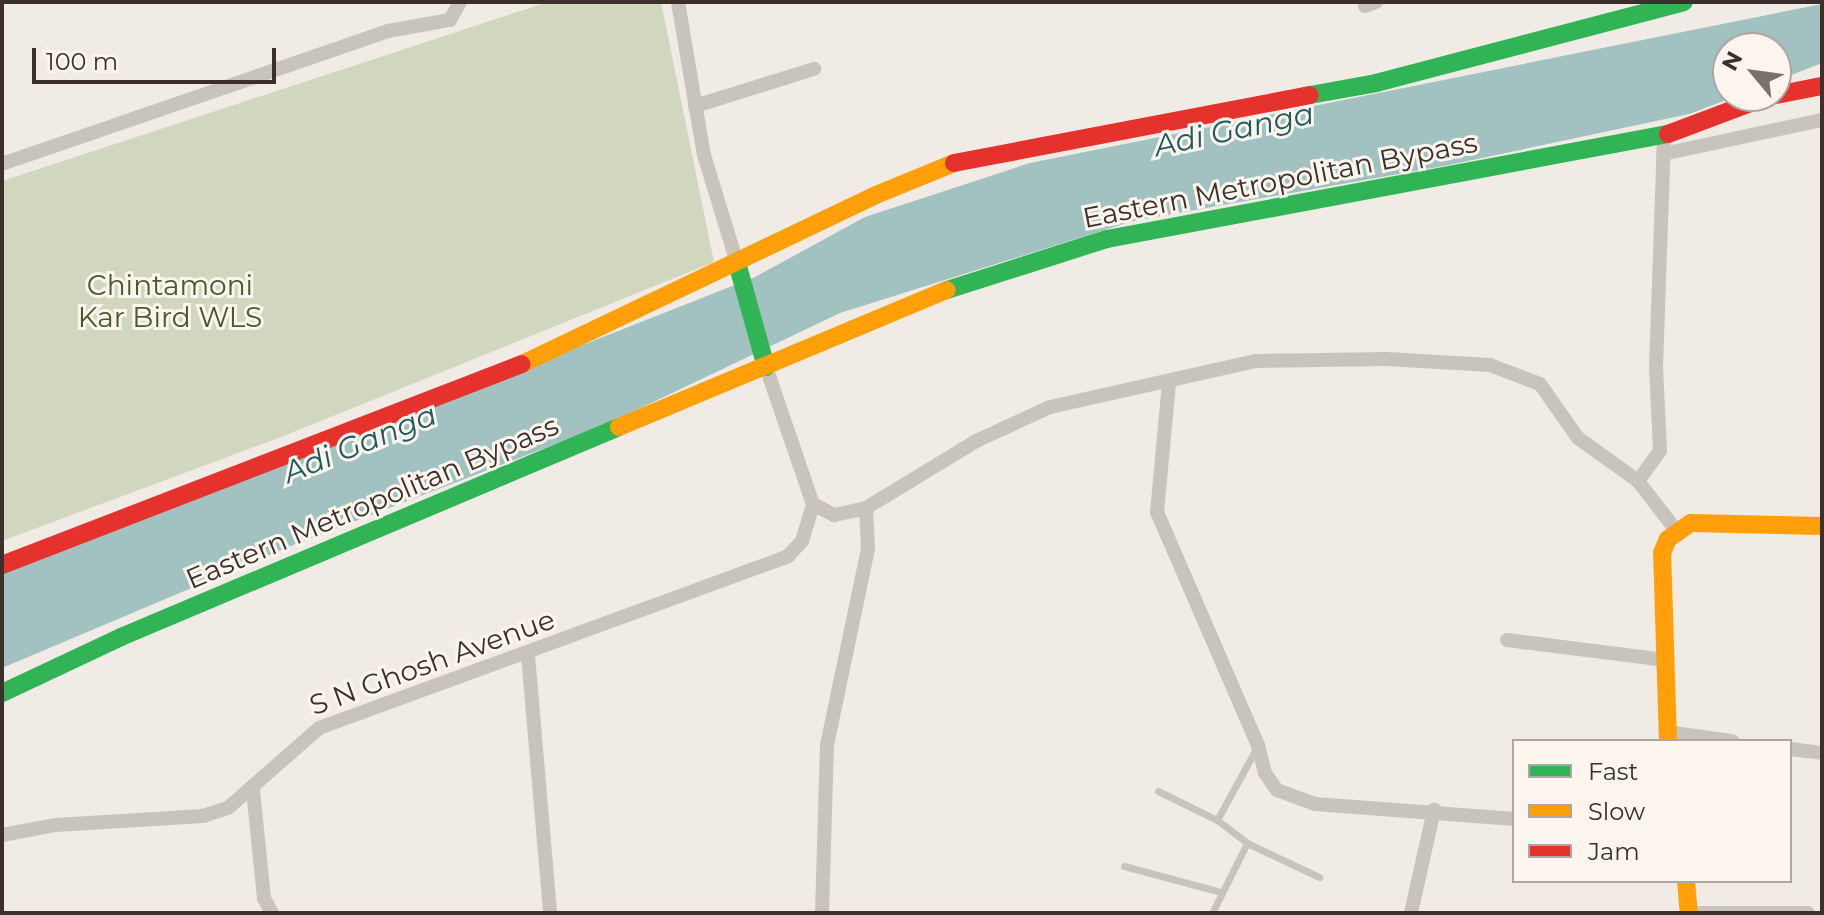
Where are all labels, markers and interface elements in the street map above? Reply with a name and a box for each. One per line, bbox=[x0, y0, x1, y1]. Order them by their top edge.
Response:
scale bar bbox=[36, 32, 280, 82]
north arrow bbox=[1712, 32, 1792, 112]
text: 100 m bbox=[46, 47, 118, 76]
text: N bbox=[1716, 47, 1748, 75]
water label: Adi Ganga bbox=[1151, 96, 1317, 164]
street label: Eastern Metropolitan Bypass bbox=[1080, 125, 1480, 235]
park label: Chintamoni Kar Bird WLS bbox=[78, 268, 262, 334]
water label: Adi Ganga bbox=[278, 397, 442, 491]
street label: Eastern Metropolitan Bypass bbox=[181, 408, 563, 596]
street label: S N Ghosh Avenue bbox=[305, 602, 559, 722]
legend bbox=[1512, 739, 1792, 883]
text: Fast bbox=[1588, 757, 1638, 786]
text: Slow bbox=[1588, 797, 1645, 826]
text: Jam bbox=[1588, 837, 1640, 866]

